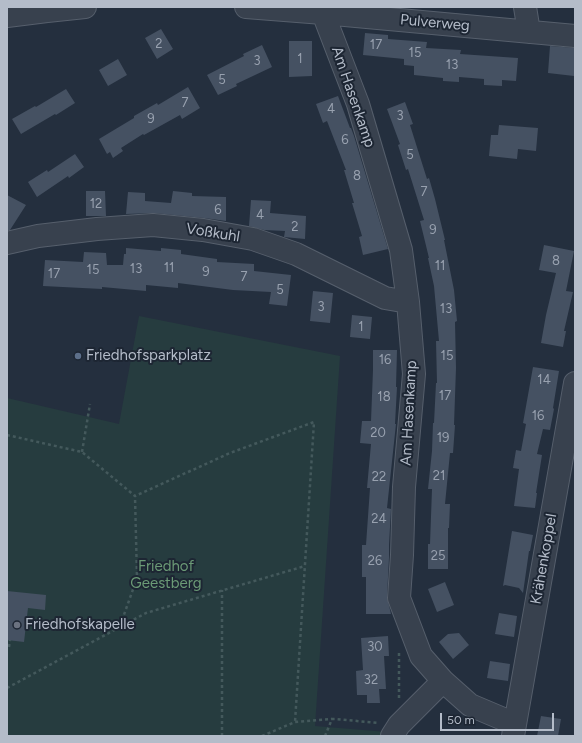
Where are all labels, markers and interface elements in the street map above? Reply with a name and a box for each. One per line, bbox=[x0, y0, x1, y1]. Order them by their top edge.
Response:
street label: Pulverweg bbox=[399, 11, 471, 35]
house number: 2 bbox=[155, 36, 163, 52]
house number: 17 bbox=[370, 37, 382, 53]
street label: Am Hasenkamp bbox=[327, 44, 379, 150]
house number: 15 bbox=[409, 45, 421, 61]
house number: 1 bbox=[297, 51, 303, 67]
house number: 3 bbox=[253, 53, 261, 69]
house number: 13 bbox=[446, 57, 458, 73]
house number: 5 bbox=[218, 72, 226, 88]
house number: 7 bbox=[182, 95, 188, 111]
house number: 4 bbox=[327, 101, 335, 117]
house number: 3 bbox=[396, 108, 404, 124]
house number: 9 bbox=[147, 111, 155, 127]
house number: 6 bbox=[341, 132, 349, 148]
house number: 5 bbox=[406, 147, 414, 163]
house number: 8 bbox=[353, 168, 361, 184]
house number: 7 bbox=[421, 184, 427, 200]
house number: 12 bbox=[90, 196, 102, 212]
house number: 6 bbox=[214, 202, 222, 218]
house number: 4 bbox=[256, 207, 264, 223]
house number: 2 bbox=[291, 219, 299, 235]
street label: Voßkuhl bbox=[185, 220, 241, 246]
house number: 9 bbox=[429, 222, 437, 238]
house number: 8 bbox=[552, 253, 560, 269]
house number: 11 bbox=[435, 258, 445, 274]
house number: 11 bbox=[164, 260, 174, 276]
house number: 13 bbox=[130, 261, 142, 277]
house number: 15 bbox=[87, 262, 99, 278]
house number: 9 bbox=[202, 264, 210, 280]
house number: 17 bbox=[48, 266, 60, 282]
house number: 7 bbox=[241, 269, 247, 285]
house number: 5 bbox=[276, 282, 284, 298]
house number: 3 bbox=[317, 299, 325, 315]
house number: 13 bbox=[440, 301, 452, 317]
house number: 1 bbox=[358, 319, 364, 335]
place label: Friedhofsparkplatz bbox=[86, 347, 211, 365]
house number: 15 bbox=[441, 348, 453, 364]
marker: Friedhofsparkplatz bbox=[73, 351, 83, 361]
house number: 16 bbox=[379, 352, 391, 368]
street label: Am Hasenkamp bbox=[397, 360, 421, 466]
house number: 14 bbox=[537, 372, 551, 388]
house number: 17 bbox=[439, 388, 451, 404]
house number: 18 bbox=[377, 389, 391, 405]
house number: 16 bbox=[532, 408, 544, 424]
house number: 20 bbox=[370, 425, 386, 441]
house number: 19 bbox=[437, 430, 449, 446]
house number: 21 bbox=[433, 468, 445, 484]
house number: 22 bbox=[372, 469, 386, 485]
house number: 24 bbox=[371, 511, 387, 527]
street label: Krähenkoppel bbox=[527, 512, 561, 606]
house number: 25 bbox=[431, 548, 445, 564]
house number: 26 bbox=[368, 553, 382, 569]
park label: Friedhof Geestberg bbox=[130, 558, 202, 593]
place label: Friedhofskapelle bbox=[25, 616, 135, 634]
marker: Friedhofskapelle bbox=[12, 620, 22, 630]
house number: 30 bbox=[367, 639, 383, 655]
house number: 32 bbox=[364, 672, 378, 688]
scale bar bbox=[442, 705, 556, 731]
text: 50 m bbox=[447, 713, 475, 727]

